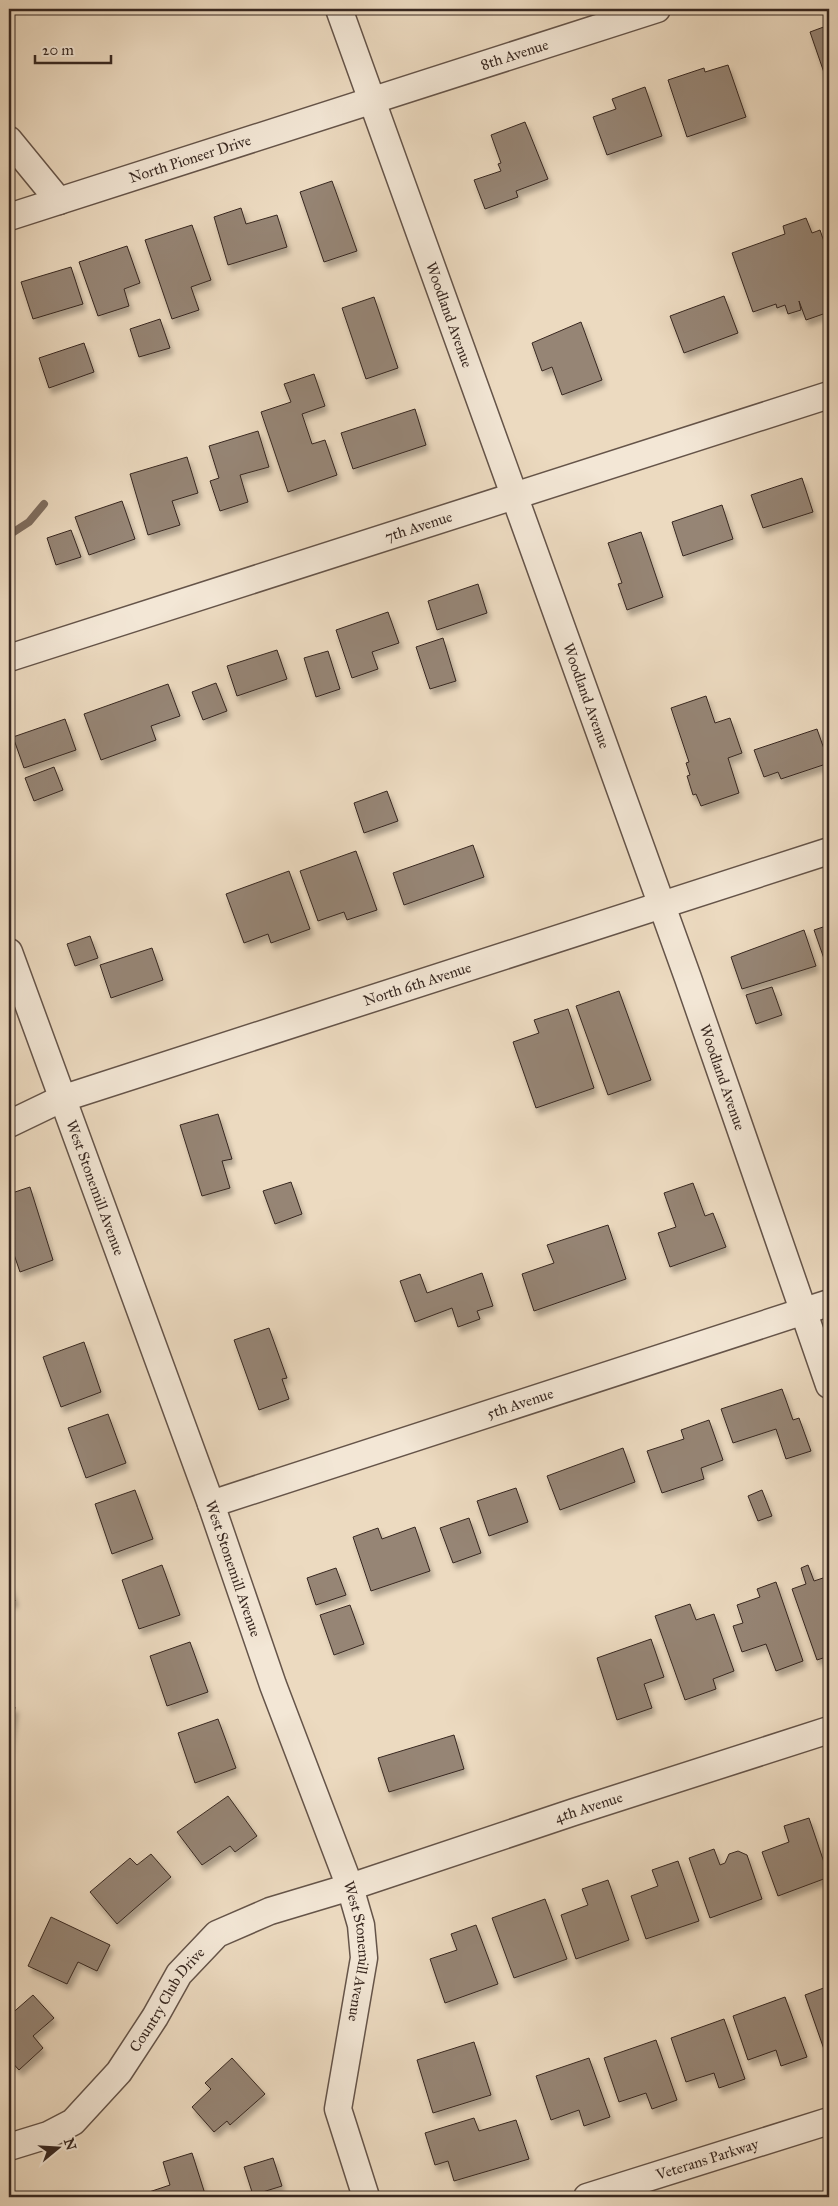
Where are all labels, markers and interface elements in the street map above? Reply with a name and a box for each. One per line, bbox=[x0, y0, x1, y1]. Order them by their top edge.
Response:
scale bar bbox=[35, 32, 111, 64]
street label: 8th Avenue bbox=[479, 35, 551, 74]
text: 20 m bbox=[42, 41, 74, 59]
street label: North Pioneer Drive bbox=[127, 131, 253, 187]
street label: Woodland Avenue bbox=[422, 260, 476, 370]
street label: 7th Avenue bbox=[382, 507, 455, 546]
street label: Woodland Avenue bbox=[559, 641, 614, 751]
street label: North 6th Avenue bbox=[361, 958, 473, 1010]
street label: Woodland Avenue bbox=[696, 1022, 749, 1133]
street label: West Stonemill Avenue bbox=[62, 1117, 128, 1258]
street label: 5th Avenue bbox=[485, 1384, 556, 1423]
street label: West Stonemill Avenue bbox=[201, 1498, 265, 1639]
street label: 4th Avenue bbox=[552, 1788, 625, 1827]
street label: West Stonemill Avenue bbox=[340, 1879, 373, 2023]
street label: Country Club Drive bbox=[126, 1944, 209, 2055]
north arrow bbox=[32, 2124, 82, 2174]
street label: Veterans Parkway bbox=[653, 2134, 761, 2184]
text: N bbox=[60, 2136, 80, 2153]

